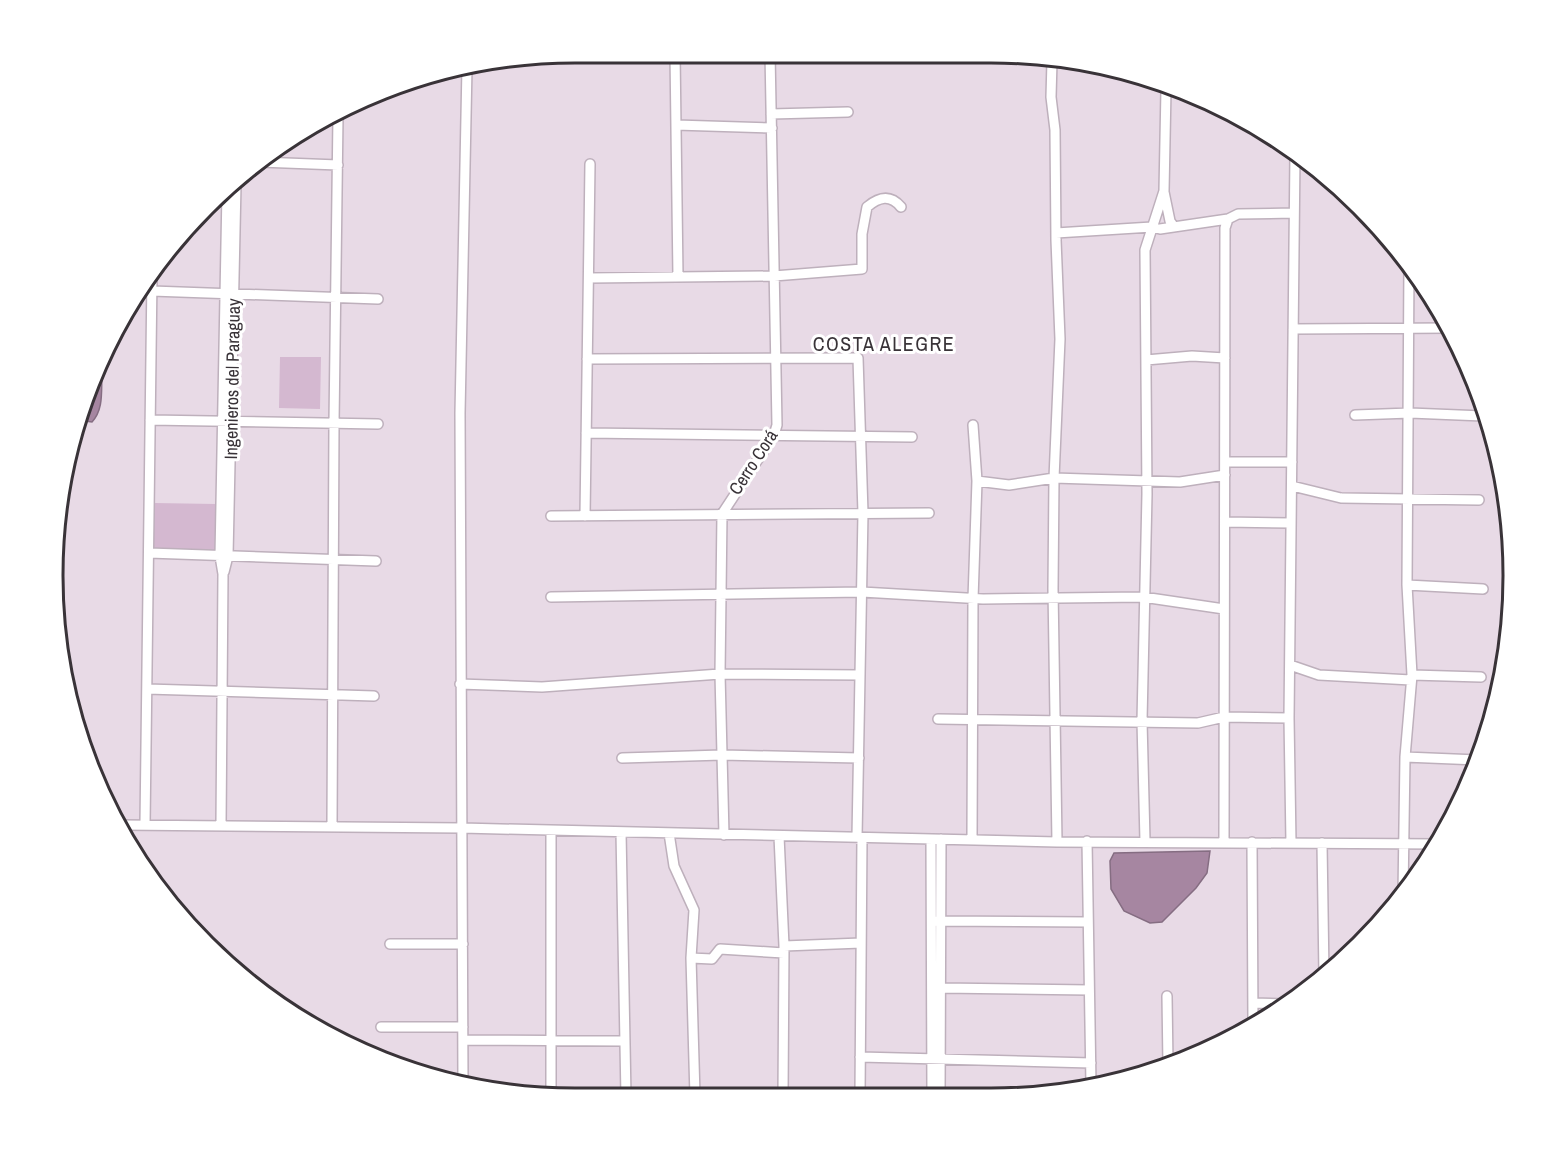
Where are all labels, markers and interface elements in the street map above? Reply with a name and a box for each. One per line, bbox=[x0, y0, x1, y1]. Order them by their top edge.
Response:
street label: Ingenieros del Paraguay bbox=[218, 298, 246, 460]
district label: COSTA ALEGRE bbox=[813, 330, 955, 357]
street label: Cerro Corá bbox=[723, 425, 783, 499]

